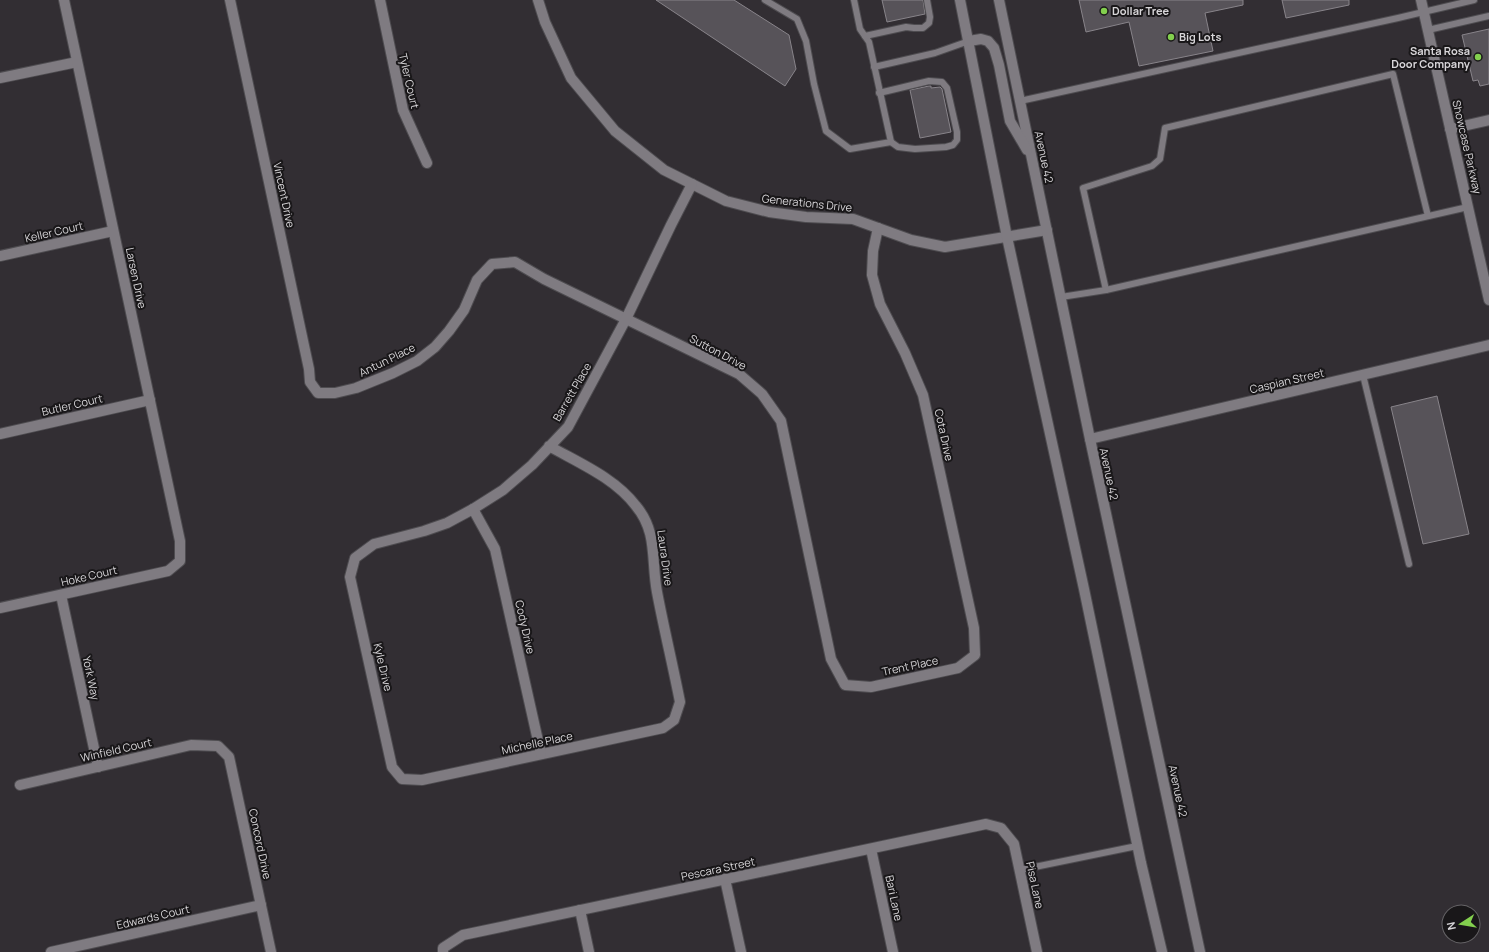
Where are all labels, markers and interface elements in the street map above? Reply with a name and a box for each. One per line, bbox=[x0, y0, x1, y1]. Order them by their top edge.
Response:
place label: Dollar Tree bbox=[1112, 3, 1170, 18]
marker: Dollar Tree bbox=[1099, 6, 1109, 16]
place label: Big Lots bbox=[1179, 29, 1221, 44]
marker: Big Lots bbox=[1166, 32, 1176, 42]
place label: Santa Rosa Door Company bbox=[1391, 43, 1471, 71]
street label: Tyler Court bbox=[396, 52, 423, 110]
marker: Santa Rosa Door Company bbox=[1473, 52, 1483, 62]
street label: Showcase Parkway bbox=[1449, 98, 1486, 196]
street label: Avenue 42 bbox=[1032, 130, 1057, 184]
street label: Vincent Drive bbox=[270, 161, 299, 230]
street label: Generations Drive bbox=[761, 190, 853, 215]
street label: Keller Court bbox=[23, 218, 85, 246]
street label: Larsen Drive bbox=[123, 246, 150, 310]
street label: Sutton Drive bbox=[687, 330, 750, 373]
street label: Antun Place bbox=[356, 339, 418, 380]
street label: Barrett Place bbox=[549, 359, 595, 424]
street label: Caspian Street bbox=[1248, 365, 1326, 396]
street label: Butler Court bbox=[40, 390, 104, 419]
street label: Cota Drive bbox=[932, 408, 957, 463]
street label: Avenue 42 bbox=[1097, 447, 1122, 501]
street label: Laura Drive bbox=[654, 529, 677, 587]
street label: Hoke Court bbox=[59, 562, 118, 589]
street label: Cody Drive bbox=[512, 599, 539, 656]
street label: Kyle Drive bbox=[371, 641, 396, 693]
street label: Trent Place bbox=[880, 652, 940, 679]
street label: York Way bbox=[80, 654, 104, 702]
street label: Michelle Place bbox=[500, 728, 574, 757]
street label: Winfield Court bbox=[79, 734, 153, 765]
street label: Avenue 42 bbox=[1166, 764, 1191, 818]
street label: Concord Drive bbox=[246, 807, 275, 881]
street label: Pescara Street bbox=[679, 853, 756, 884]
street label: Pisa Lane bbox=[1023, 860, 1048, 910]
street label: Bari Lane bbox=[882, 874, 907, 923]
street label: Edwards Court bbox=[115, 901, 191, 932]
north arrow bbox=[1441, 904, 1481, 944]
text: N bbox=[1443, 921, 1459, 932]

